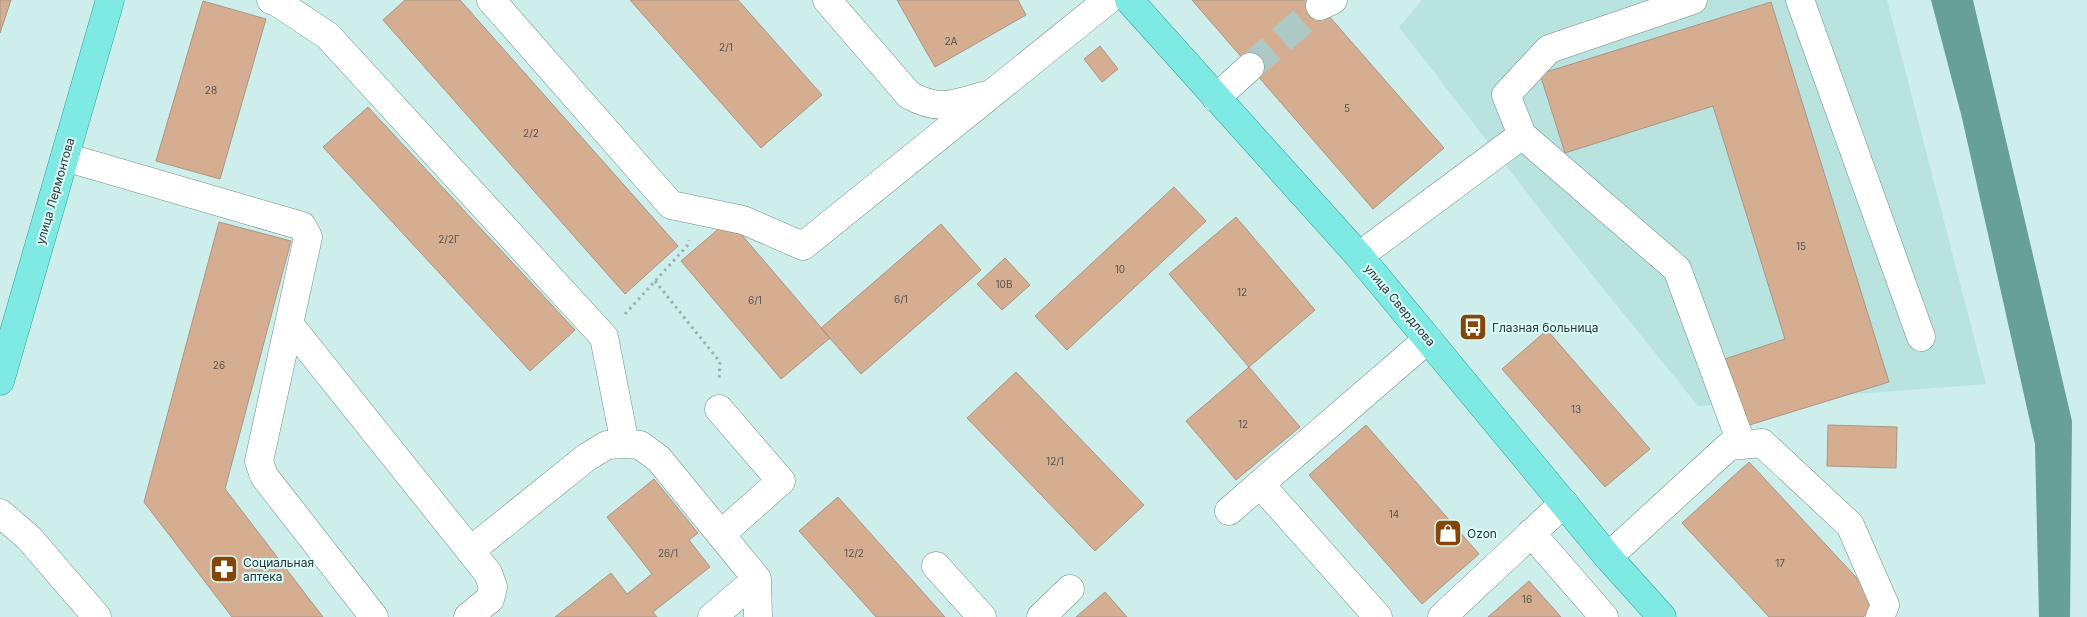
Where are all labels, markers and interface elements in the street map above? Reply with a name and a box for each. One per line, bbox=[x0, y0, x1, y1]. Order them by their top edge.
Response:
house number: 2А bbox=[945, 35, 958, 47]
house number: 2/1 bbox=[719, 41, 733, 53]
house number: 28 bbox=[205, 84, 217, 96]
house number: 5 bbox=[1344, 102, 1350, 114]
house number: 2/2 bbox=[523, 127, 539, 139]
street label: улица Лермонтова bbox=[33, 136, 77, 246]
house number: 2/2Г bbox=[438, 233, 460, 245]
house number: 15 bbox=[1796, 240, 1806, 252]
street label: улица Свердлова bbox=[1361, 261, 1439, 349]
house number: 10 bbox=[1115, 263, 1125, 275]
house number: 10В bbox=[996, 278, 1012, 290]
house number: 12 bbox=[1237, 286, 1247, 298]
house number: 6/1 bbox=[894, 293, 908, 305]
house number: 6/1 bbox=[748, 294, 762, 306]
bus stop icon: Глазная больница bbox=[1458, 312, 1488, 342]
place label: Глазная больница bbox=[1492, 320, 1598, 335]
house number: 26 bbox=[213, 359, 225, 371]
house number: 13 bbox=[1571, 403, 1581, 415]
house number: 12 bbox=[1238, 418, 1248, 430]
house number: 12/1 bbox=[1046, 455, 1064, 467]
house number: 14 bbox=[1389, 508, 1399, 520]
shop icon: Ozon bbox=[1433, 518, 1463, 548]
place label: Ozon bbox=[1467, 526, 1497, 541]
house number: 26/1 bbox=[658, 547, 678, 559]
house number: 12/2 bbox=[844, 547, 864, 559]
pharmacy icon: Социальная аптека bbox=[209, 554, 239, 584]
place label: Социальная аптека bbox=[243, 555, 314, 584]
house number: 17 bbox=[1775, 557, 1785, 569]
house number: 16 bbox=[1522, 593, 1532, 605]

